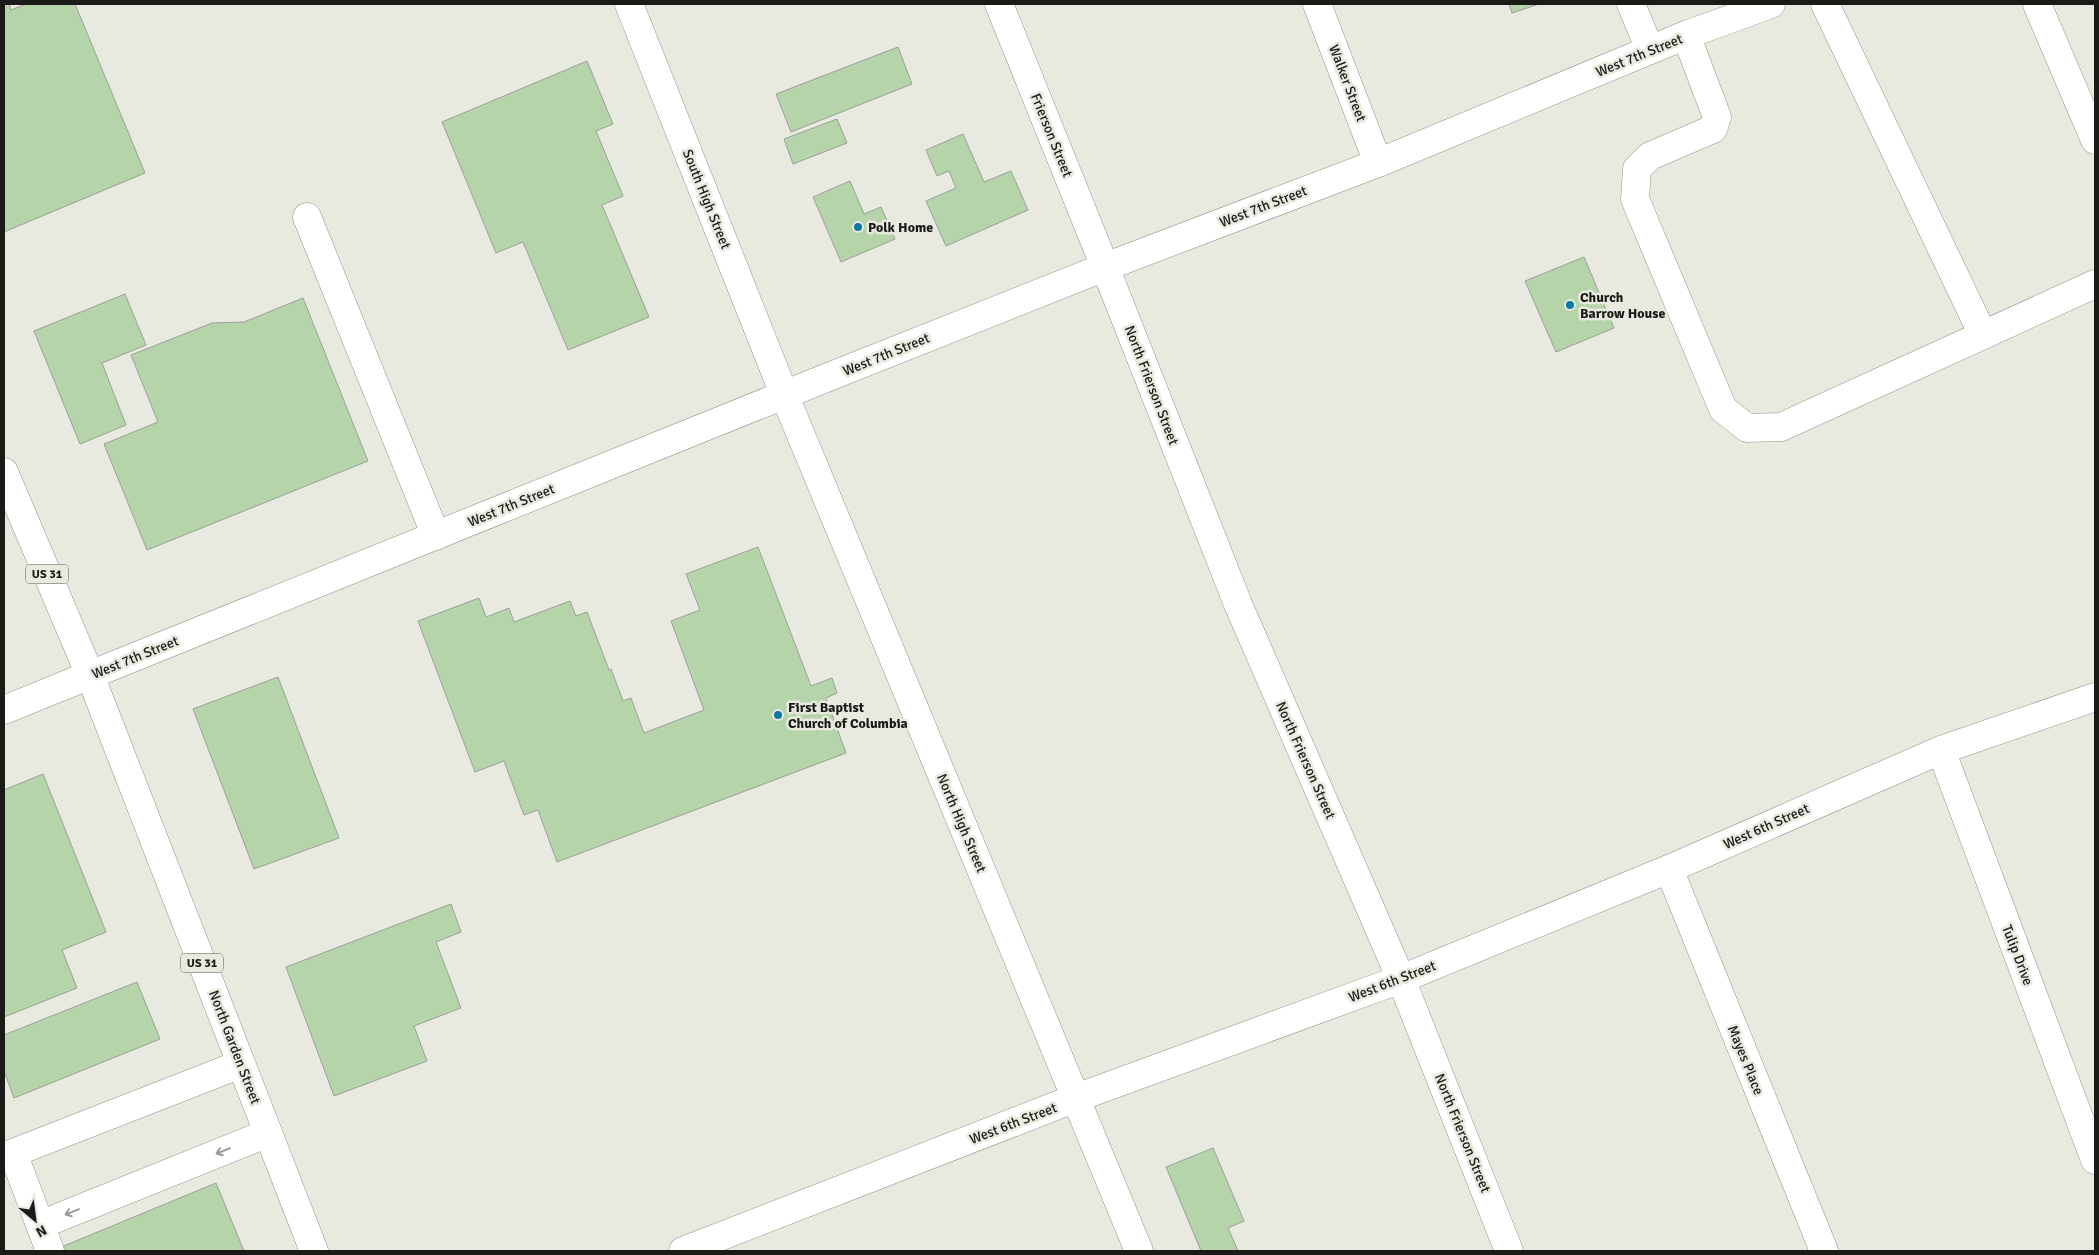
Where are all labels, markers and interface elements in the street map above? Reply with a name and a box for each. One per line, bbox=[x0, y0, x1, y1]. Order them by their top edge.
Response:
street label: West 7th Street bbox=[1593, 30, 1685, 81]
street label: Walker Street bbox=[1325, 42, 1370, 124]
street label: Frierson Street bbox=[1027, 91, 1076, 180]
street label: South High Street bbox=[679, 147, 734, 252]
street label: West 7th Street bbox=[1217, 182, 1309, 231]
place label: Polk Home bbox=[868, 219, 933, 236]
marker: Polk Home bbox=[852, 221, 864, 233]
place label: Church Barrow House bbox=[1580, 289, 1665, 322]
marker: Church Barrow House bbox=[1564, 299, 1576, 311]
street label: North Frierson Street bbox=[1121, 323, 1182, 447]
street label: West 7th Street bbox=[840, 329, 932, 380]
street label: West 7th Street bbox=[465, 480, 557, 531]
road number: US 31 bbox=[26, 564, 68, 584]
street label: West 7th Street bbox=[89, 632, 181, 683]
place label: First Baptist Church of Columbia bbox=[788, 699, 908, 732]
street label: North Frierson Street bbox=[1272, 699, 1339, 822]
marker: First Baptist Church of Columbia bbox=[772, 709, 784, 721]
street label: North High Street bbox=[933, 771, 990, 875]
street label: West 6th Street bbox=[1721, 800, 1812, 853]
street label: Tulip Drive bbox=[1998, 923, 2037, 988]
road number: US 31 bbox=[181, 954, 223, 972]
street label: West 6th Street bbox=[1346, 957, 1438, 1006]
street label: North Garden Street bbox=[205, 988, 264, 1107]
street label: Mayes Place bbox=[1724, 1023, 1767, 1097]
street label: North Frierson Street bbox=[1431, 1071, 1494, 1195]
street label: West 6th Street bbox=[967, 1099, 1059, 1148]
one-way arrow bbox=[216, 1147, 231, 1156]
north arrow bbox=[10, 1195, 60, 1245]
one-way arrow bbox=[65, 1208, 80, 1218]
text: N bbox=[33, 1221, 49, 1241]

